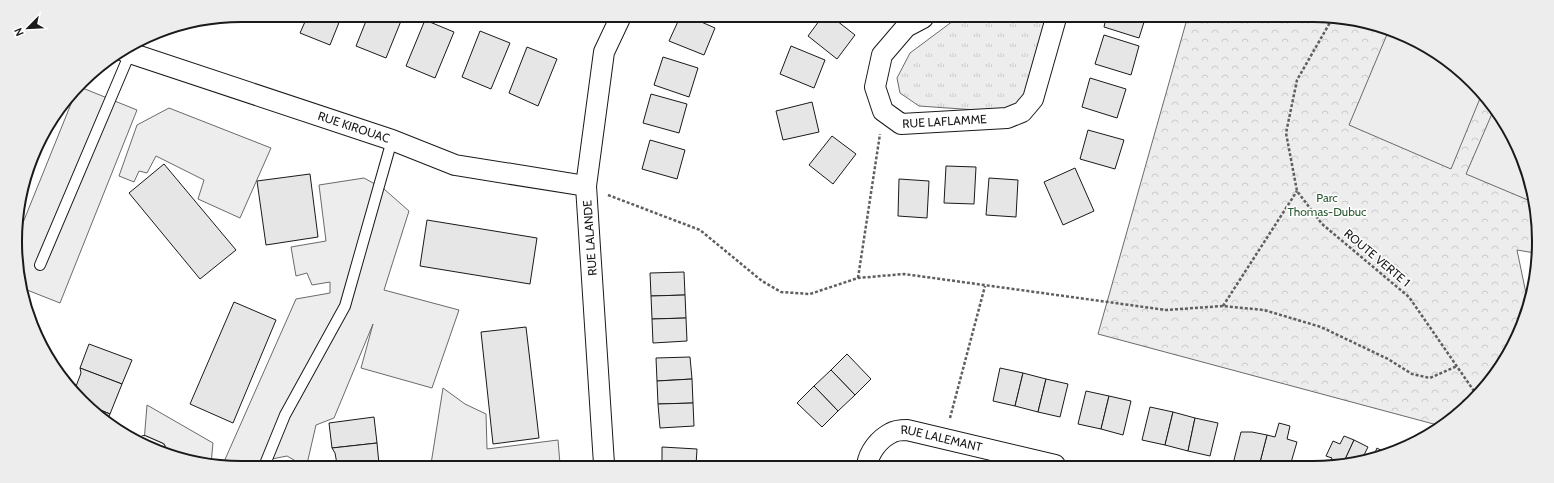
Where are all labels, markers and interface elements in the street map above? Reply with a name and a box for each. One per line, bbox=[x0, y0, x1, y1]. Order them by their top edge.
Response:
north arrow bbox=[8, 8, 48, 48]
text: N bbox=[11, 26, 27, 38]
street label: RUE KIROUAC bbox=[316, 108, 392, 146]
street label: RUE LAFLAMME bbox=[902, 111, 987, 131]
park label: Parc Thomas-Dubuc bbox=[1287, 190, 1367, 219]
street label: RUE LALANDE bbox=[579, 199, 600, 276]
street label: ROUTE VERTE 1 bbox=[1341, 226, 1413, 290]
street label: RUE LALEMANT bbox=[900, 422, 984, 455]

